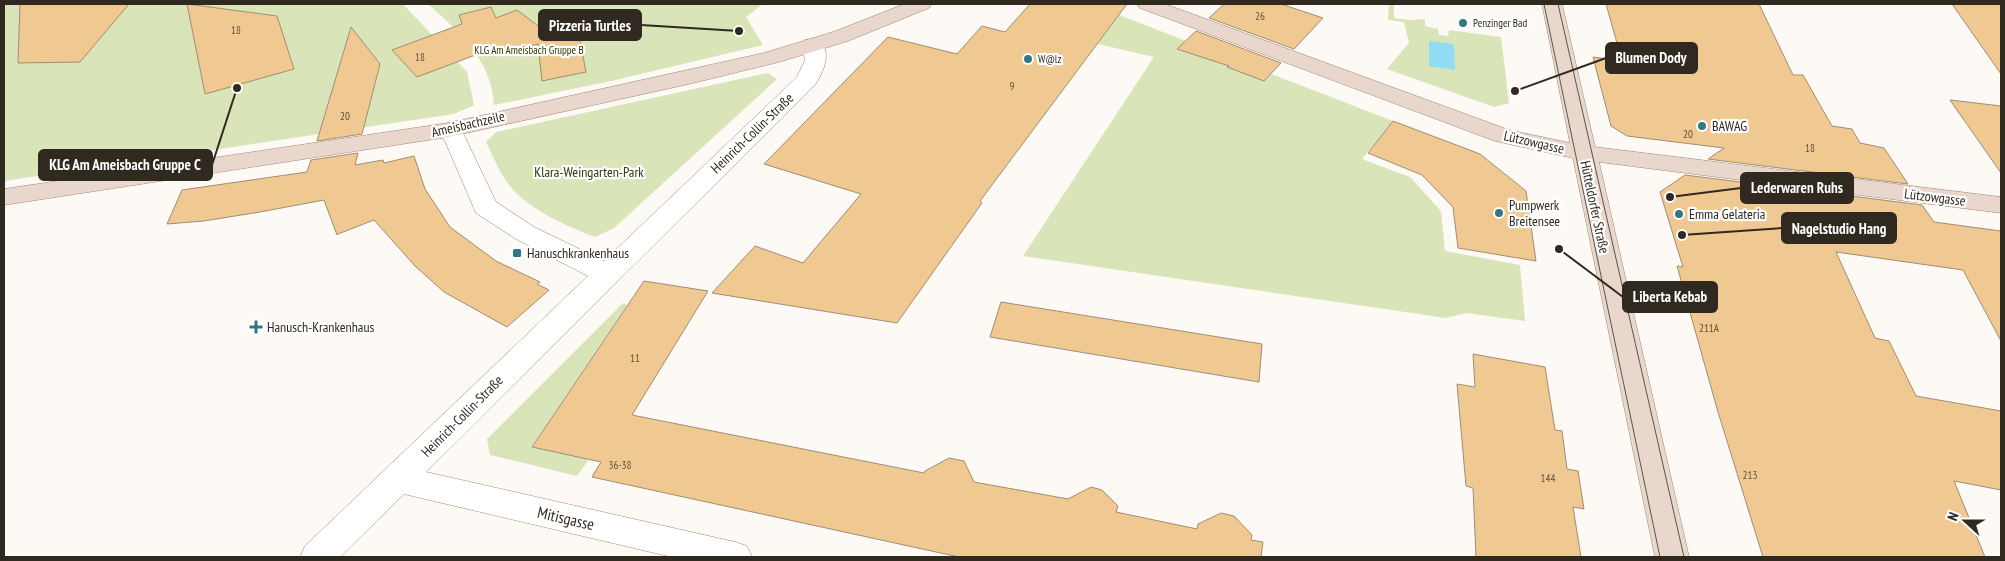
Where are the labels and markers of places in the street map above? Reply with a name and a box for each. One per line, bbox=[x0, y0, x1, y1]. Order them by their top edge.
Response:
callout: Pizzeria Turtles bbox=[539, 10, 641, 40]
place label: Penzinger Bad bbox=[1473, 16, 1527, 30]
marker: Penzinger Bad bbox=[1457, 17, 1469, 29]
callout: Blumen Dody bbox=[1606, 43, 1697, 73]
place label: W@lz bbox=[1038, 52, 1061, 66]
marker: W@lz bbox=[1022, 53, 1034, 65]
place label: BAWAG bbox=[1712, 117, 1747, 135]
marker: BAWAG bbox=[1696, 120, 1708, 132]
callout: KLG Am Ameisbach Gruppe C bbox=[39, 150, 212, 180]
callout: Lederwaren Ruhs bbox=[1741, 173, 1853, 203]
place label: Pumpwerk Breitensee bbox=[1509, 196, 1560, 230]
place label: Emma Gelateria bbox=[1689, 205, 1765, 223]
marker: Pumpwerk Breitensee bbox=[1493, 207, 1505, 219]
marker: Emma Gelateria bbox=[1673, 208, 1685, 220]
callout: Nagelstudio Hang bbox=[1782, 213, 1896, 243]
place label: Hanuschkrankenhaus bbox=[527, 244, 629, 262]
marker: Hanuschkrankenhaus bbox=[511, 247, 523, 259]
callout: Liberta Kebab bbox=[1623, 282, 1717, 312]
place label: Hanusch-Krankenhaus bbox=[267, 318, 375, 336]
marker: Hanusch-Krankenhaus bbox=[249, 320, 263, 334]

